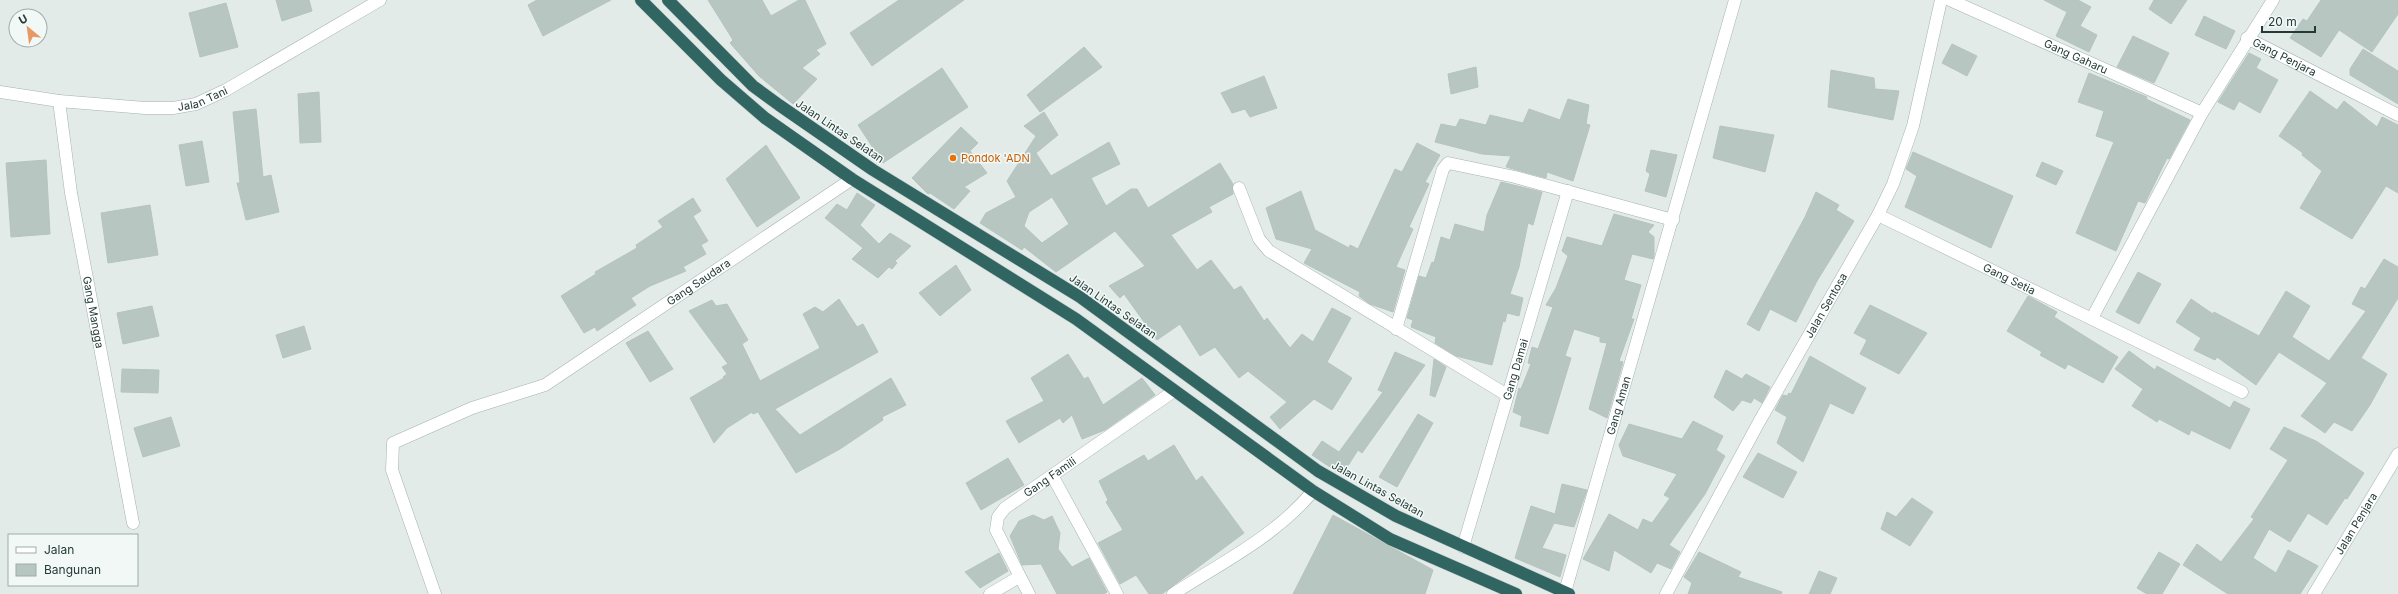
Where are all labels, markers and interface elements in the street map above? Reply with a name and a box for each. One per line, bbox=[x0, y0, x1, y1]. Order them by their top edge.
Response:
north arrow bbox=[8, 8, 48, 48]
scale bar bbox=[2262, 8, 2315, 34]
text: U bbox=[16, 11, 30, 27]
text: 20 m bbox=[2268, 14, 2297, 29]
street label: Gang Penjara bbox=[2250, 35, 2319, 79]
street label: Gang Gaharu bbox=[2042, 36, 2110, 77]
street label: Jalan Tani bbox=[176, 83, 230, 114]
street label: Jalan Lintas Selatan bbox=[793, 96, 887, 166]
place label: Pondok 'ADN bbox=[961, 151, 1030, 165]
marker: Pondok 'ADN bbox=[948, 153, 958, 163]
street label: Gang Saudara bbox=[664, 256, 733, 308]
street label: Gang Setia bbox=[1981, 260, 2038, 298]
street label: Jalan Sentosa bbox=[1802, 270, 1850, 341]
street label: Jalan Lintas Selatan bbox=[1067, 271, 1159, 341]
street label: Gang Mangga bbox=[80, 275, 107, 349]
street label: Gang Damai bbox=[1500, 337, 1531, 402]
street label: Gang Aman bbox=[1603, 374, 1634, 437]
street label: Gang Famili bbox=[1021, 454, 1079, 500]
street label: Jalan Lintas Selatan bbox=[1329, 458, 1427, 520]
street label: Jalan Penjara bbox=[2332, 490, 2380, 557]
legend bbox=[8, 534, 138, 586]
text: Jalan bbox=[44, 542, 74, 557]
text: Bangunan bbox=[44, 562, 101, 577]

